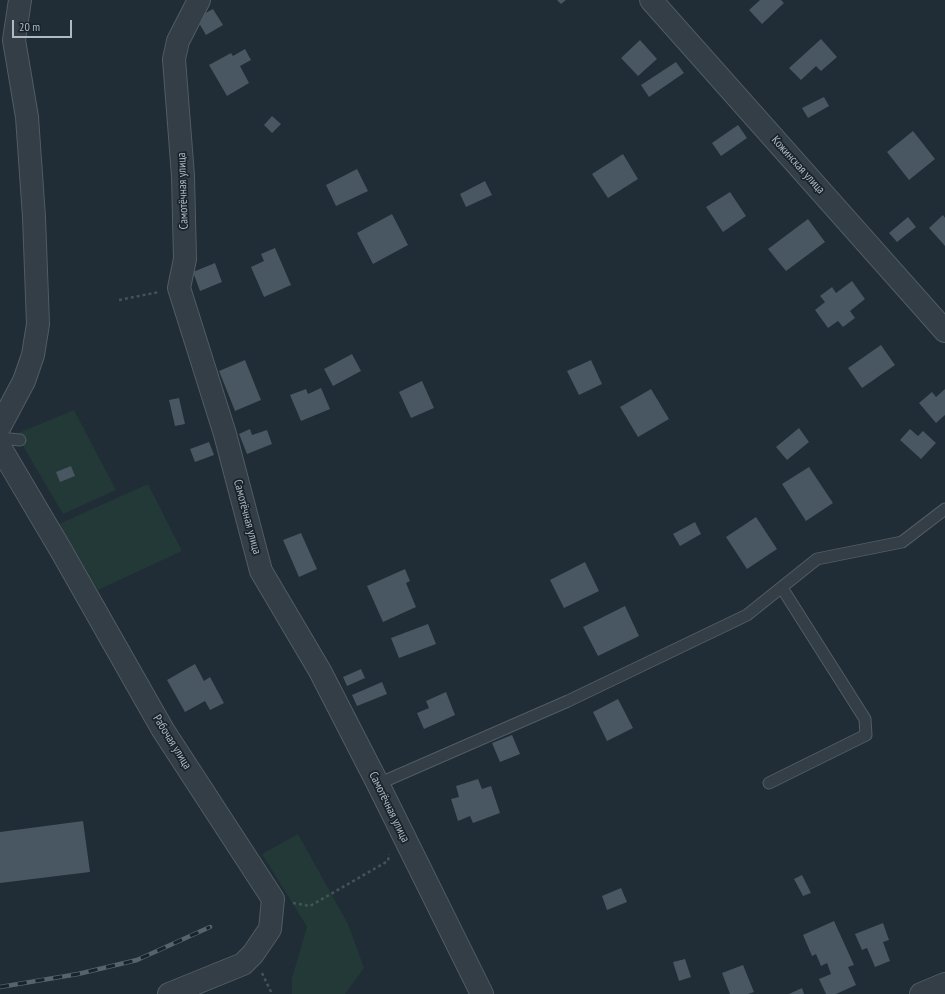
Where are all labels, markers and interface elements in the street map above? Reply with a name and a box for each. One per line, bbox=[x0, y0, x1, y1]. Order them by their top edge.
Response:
scale bar bbox=[14, 12, 74, 38]
text: 20 m bbox=[19, 19, 40, 34]
street label: Кожинская улица bbox=[768, 133, 828, 197]
street label: Самотёчная улица bbox=[174, 152, 192, 230]
street label: Самотёчная улица bbox=[230, 478, 264, 556]
street label: Рабочая улица bbox=[150, 712, 194, 772]
street label: Самотёчная улица bbox=[366, 769, 412, 845]

